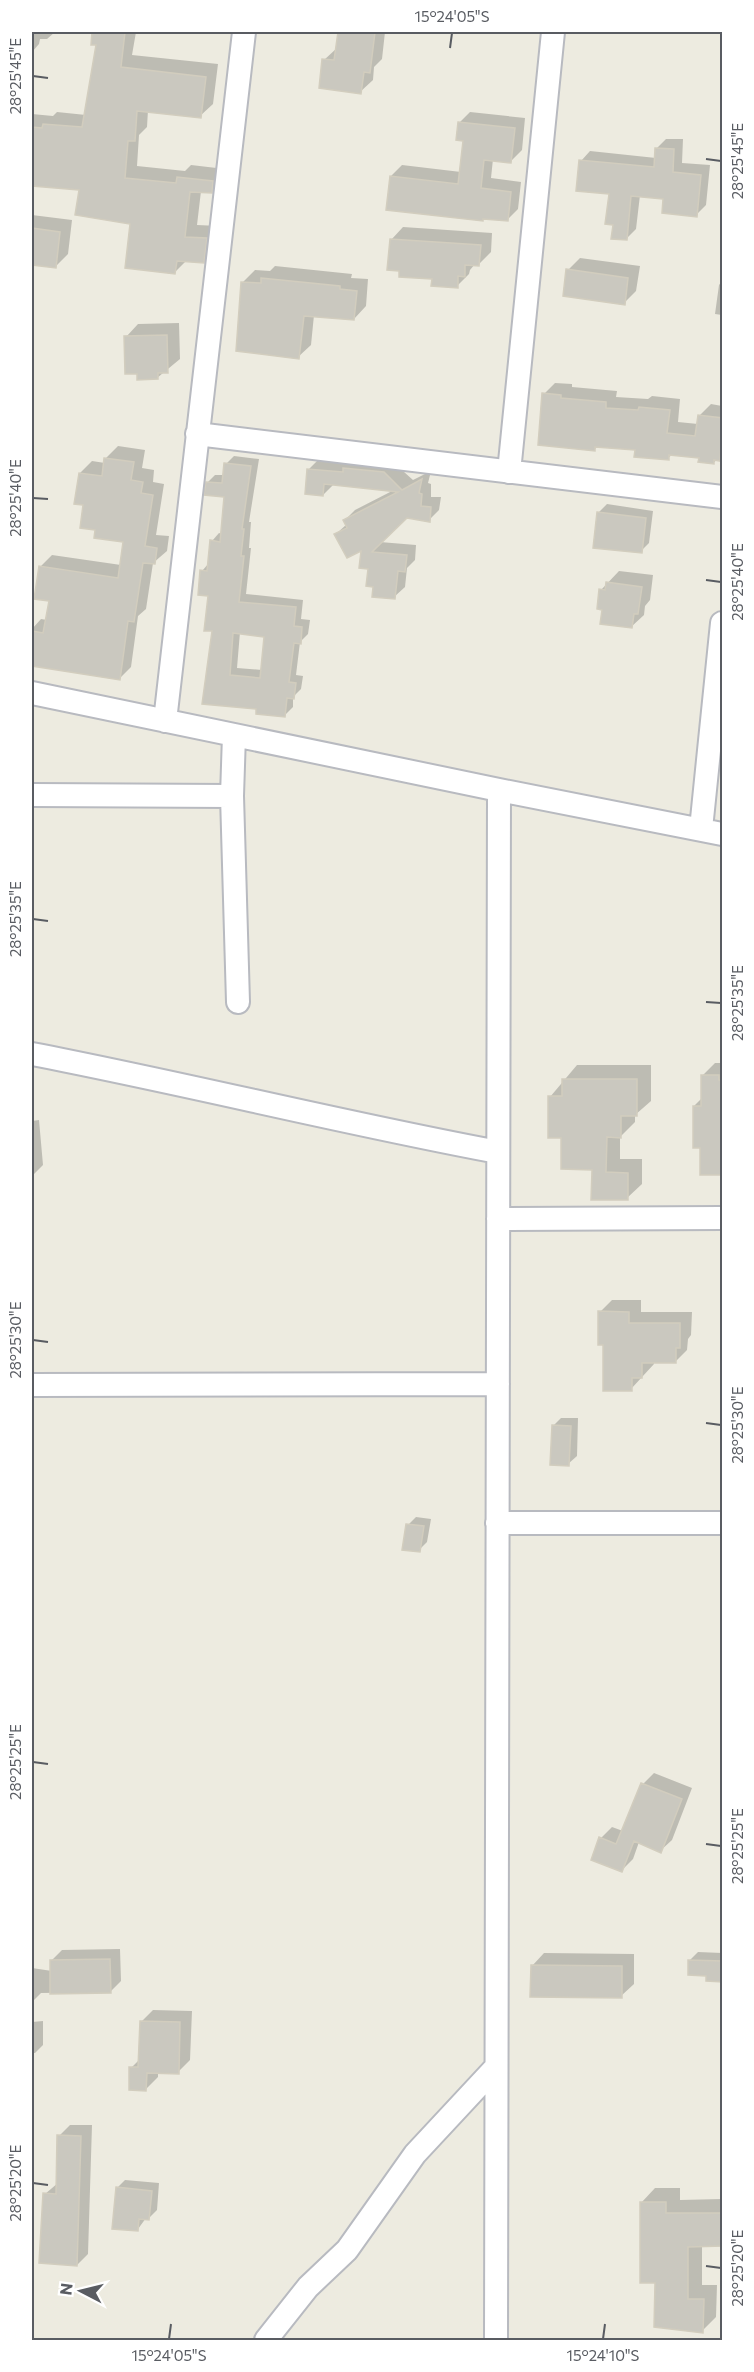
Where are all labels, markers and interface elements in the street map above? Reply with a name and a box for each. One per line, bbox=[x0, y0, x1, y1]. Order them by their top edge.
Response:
text: 15°24'05"S bbox=[415, 7, 490, 25]
text: 28°25'45"E bbox=[6, 38, 24, 114]
text: 28°25'45"E bbox=[728, 123, 746, 199]
text: 28°25'40"E bbox=[6, 459, 24, 537]
text: 28°25'40"E bbox=[728, 543, 746, 621]
text: 28°25'35"E bbox=[6, 881, 24, 957]
text: 28°25'35"E bbox=[728, 965, 746, 1041]
text: 28°25'30"E bbox=[6, 1301, 24, 1379]
text: 28°25'30"E bbox=[728, 1386, 746, 1464]
text: 28°25'25"E bbox=[6, 1724, 24, 1800]
text: 28°25'25"E bbox=[728, 1808, 746, 1884]
text: 28°25'20"E bbox=[6, 2144, 24, 2221]
text: 28°25'20"E bbox=[728, 2229, 746, 2306]
north arrow bbox=[51, 2261, 111, 2321]
text: N bbox=[55, 2282, 76, 2296]
text: 15°24'05"S bbox=[132, 2346, 207, 2364]
text: 15°24'10"S bbox=[567, 2346, 640, 2364]

